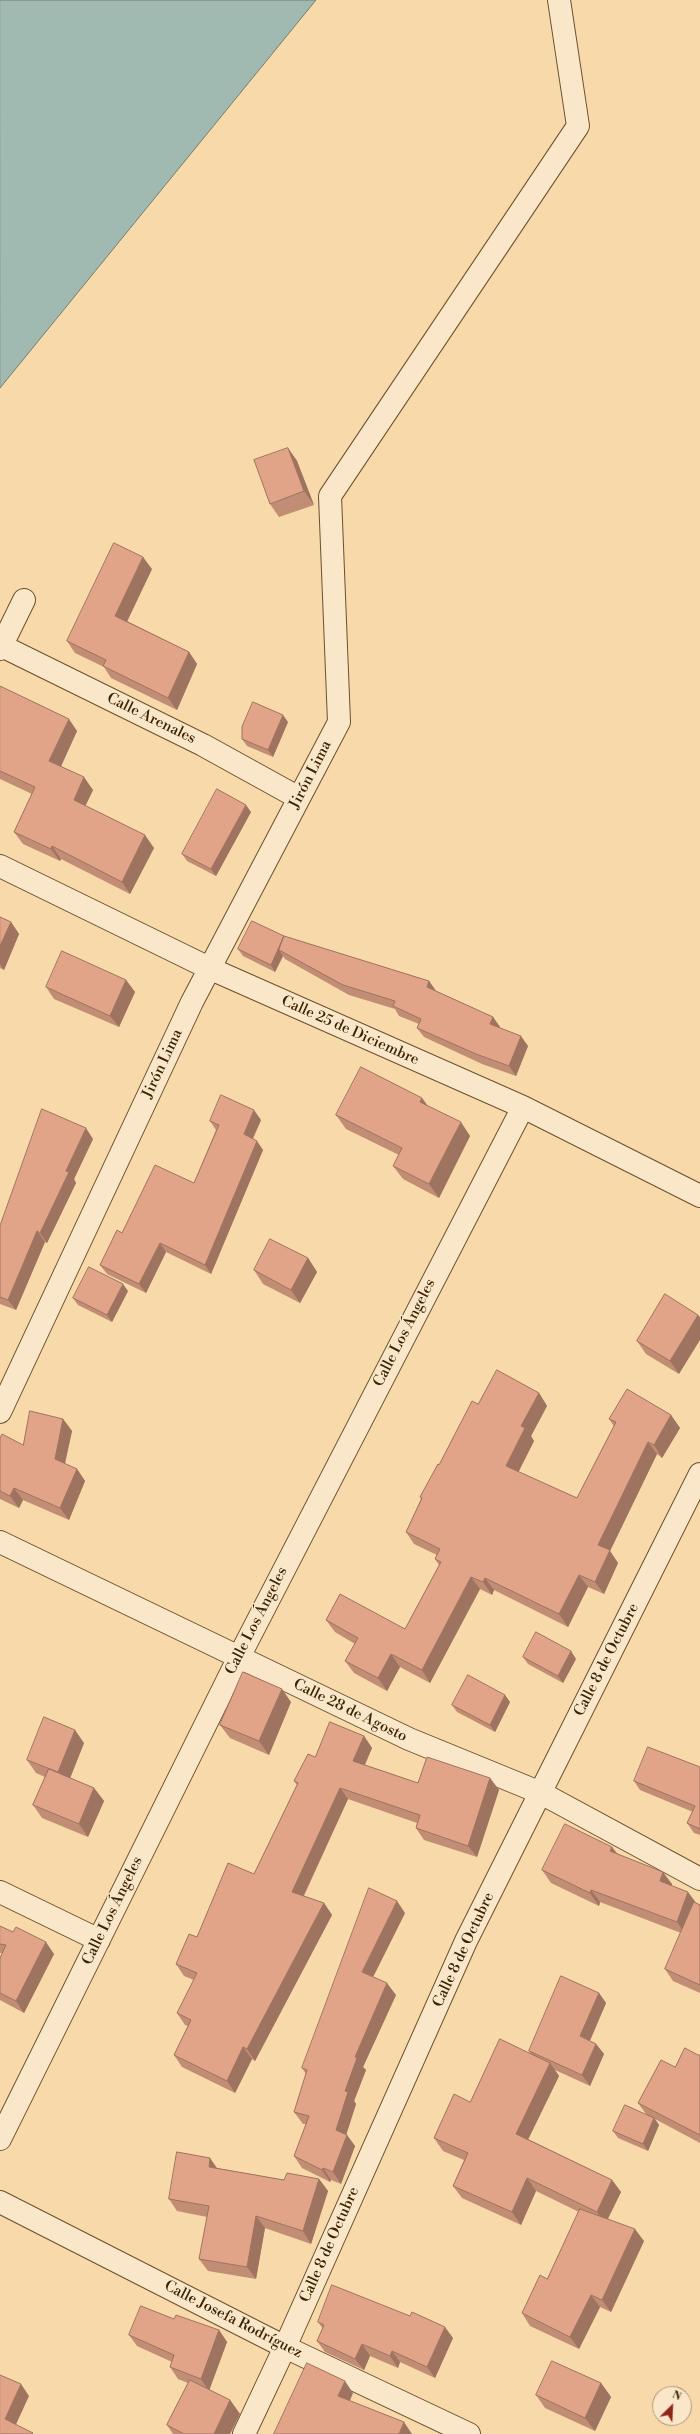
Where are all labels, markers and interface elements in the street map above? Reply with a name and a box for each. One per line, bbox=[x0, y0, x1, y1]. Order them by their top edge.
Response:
street label: Calle Arenales bbox=[104, 690, 198, 748]
street label: Jirón Lima bbox=[286, 738, 336, 812]
street label: Calle 25 de Diciembre bbox=[278, 993, 422, 1069]
street label: Jirón Lima bbox=[139, 1027, 187, 1101]
street label: Calle Los Ángeles bbox=[370, 1276, 440, 1390]
street label: Calle Los Ángeles bbox=[222, 1564, 292, 1678]
street label: Calle 8 de Octubre bbox=[571, 1600, 643, 1720]
street label: Calle 28 de Agosto bbox=[290, 1676, 410, 1746]
street label: Calle Los Ángeles bbox=[79, 1854, 147, 1968]
street label: Calle 8 de Octubre bbox=[430, 1890, 498, 2010]
street label: Calle 8 de Octubre bbox=[296, 2184, 364, 2306]
street label: Calle Josefa Rodríguez bbox=[161, 2277, 305, 2363]
north arrow bbox=[652, 2386, 692, 2426]
text: N bbox=[670, 2388, 683, 2404]

